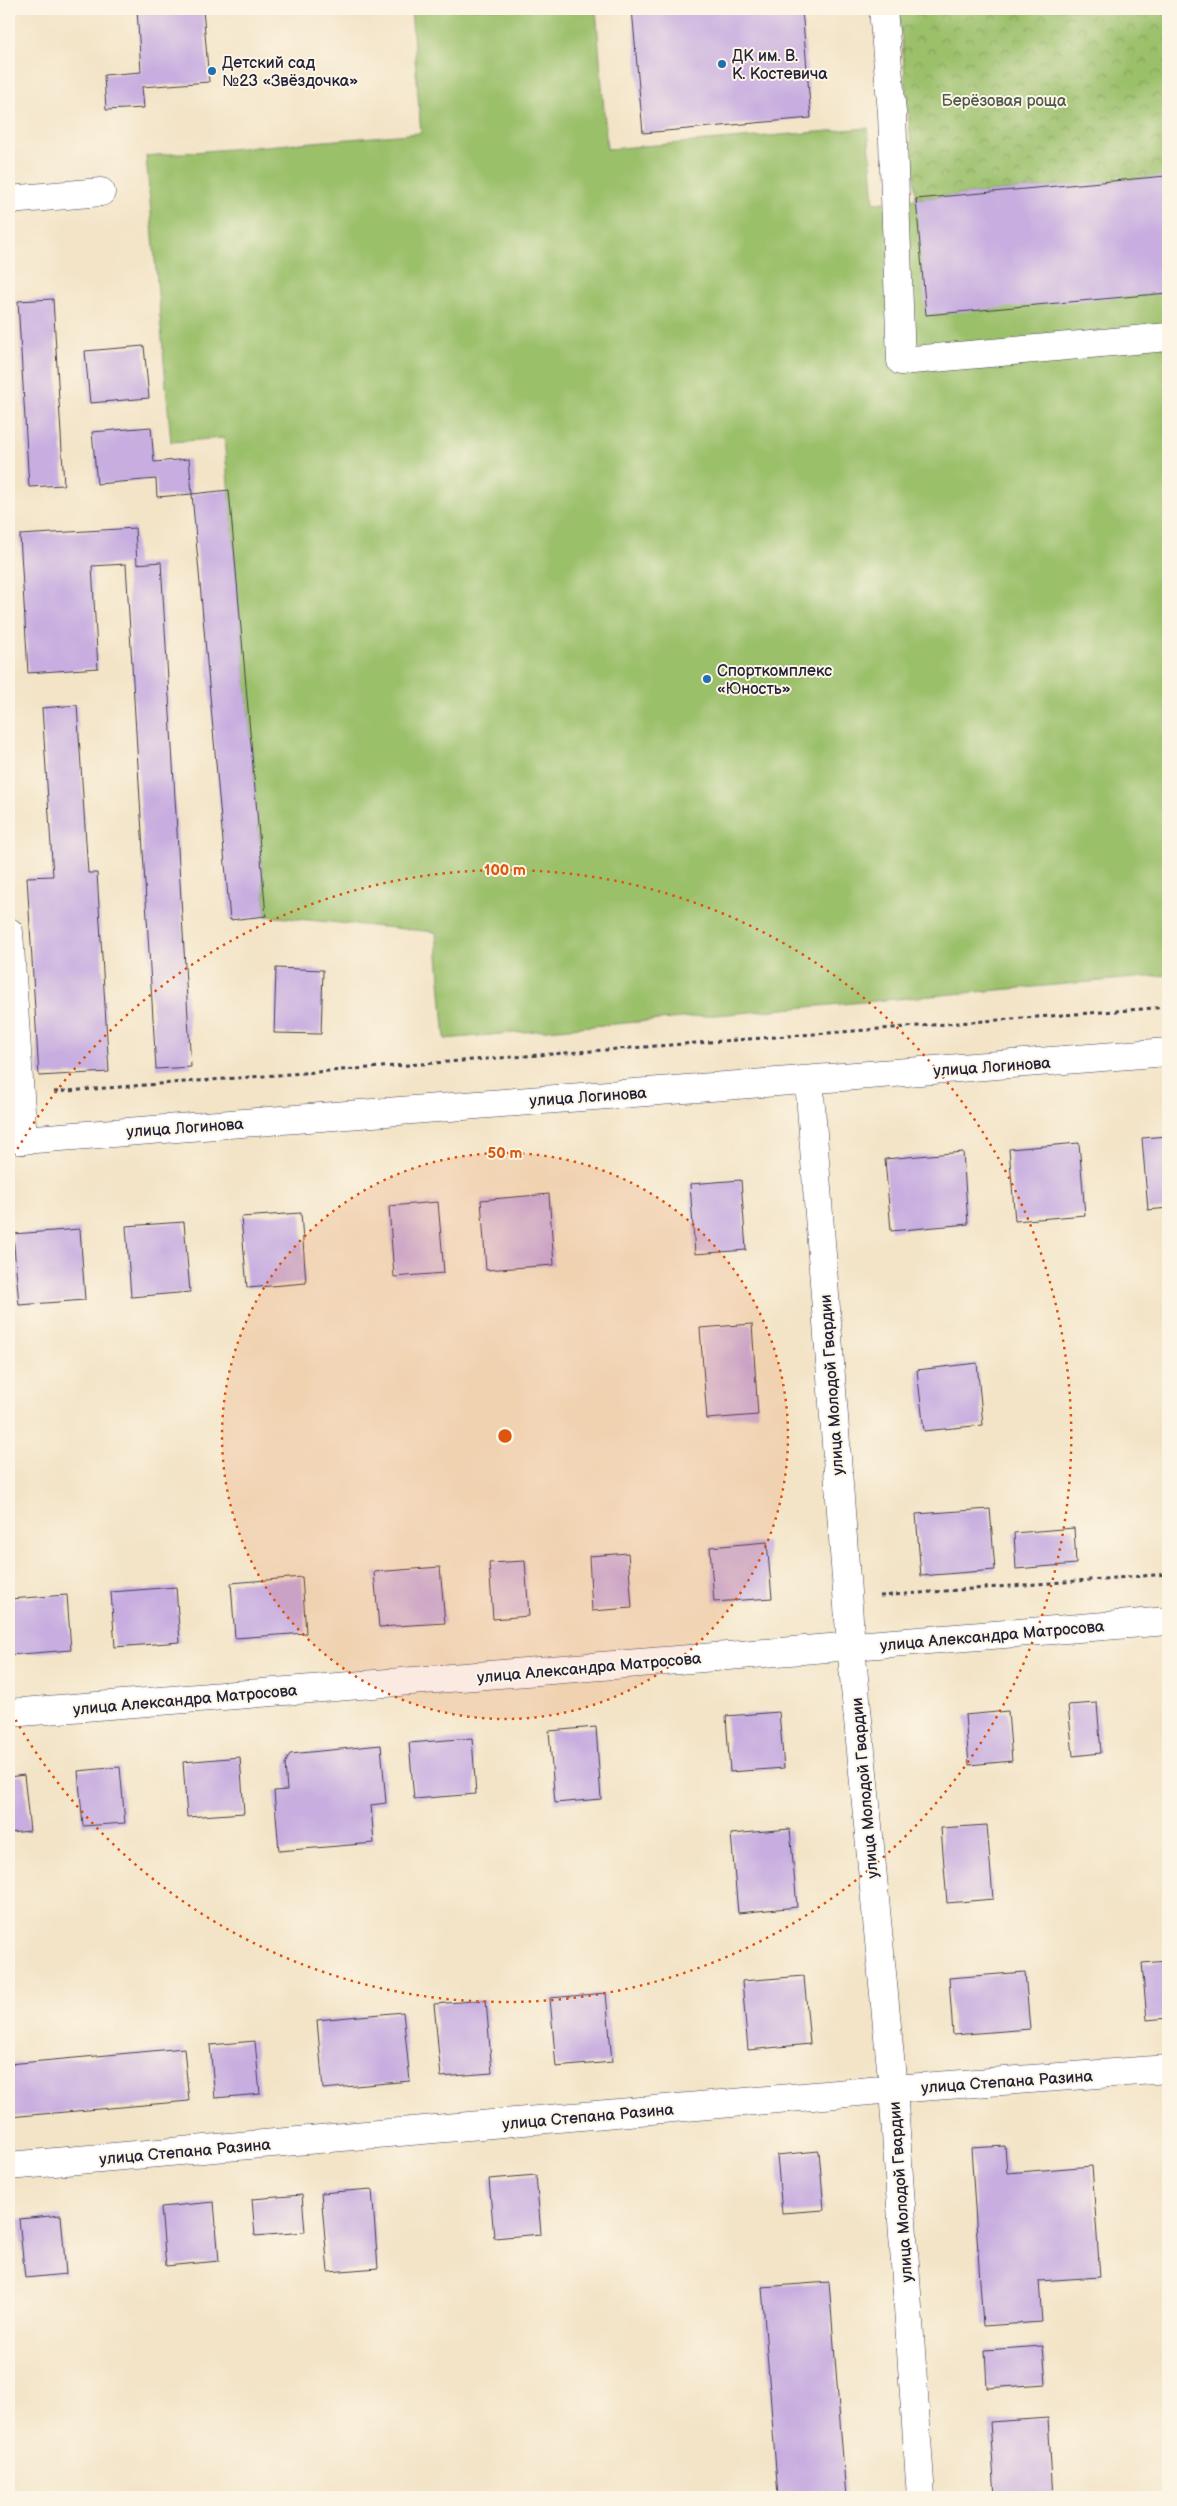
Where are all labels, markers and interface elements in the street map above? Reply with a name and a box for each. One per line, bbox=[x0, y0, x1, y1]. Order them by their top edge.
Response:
place label: ДК им. В. К. Костевича bbox=[732, 47, 828, 84]
place label: Детский сад №23 «Звёздочка» bbox=[222, 54, 358, 91]
marker: ДК им. В. К. Костевича bbox=[716, 58, 728, 70]
marker: Детский сад №23 «Звёздочка» bbox=[206, 65, 218, 77]
park label: Берёзовая роща bbox=[942, 92, 1067, 111]
place label: Спорткомплекс «Юность» bbox=[717, 662, 832, 699]
marker: Спорткомплекс «Юность» bbox=[701, 673, 713, 685]
text: 100 m bbox=[484, 861, 526, 880]
street label: улица Логинова bbox=[933, 1054, 1052, 1081]
street label: улица Логинова bbox=[529, 1084, 648, 1111]
street label: улица Логинова bbox=[126, 1115, 245, 1142]
text: 50 m bbox=[488, 1144, 523, 1163]
street label: улица Молодой Гвардии bbox=[817, 1294, 848, 1476]
centre of rings bbox=[496, 1427, 514, 1445]
street label: улица Александра Матросова bbox=[879, 1617, 1106, 1656]
street label: улица Александра Матросова bbox=[476, 1649, 703, 1688]
street label: улица Александра Матросова bbox=[72, 1681, 299, 1720]
street label: улица Молодой Гвардии bbox=[848, 1697, 883, 1879]
street label: улица Степана Разина bbox=[921, 2067, 1094, 2098]
street label: улица Степана Разина bbox=[502, 2100, 675, 2134]
street label: улица Молодой Гвардии bbox=[886, 2101, 917, 2283]
street label: улица Степана Разина bbox=[99, 2135, 272, 2169]

